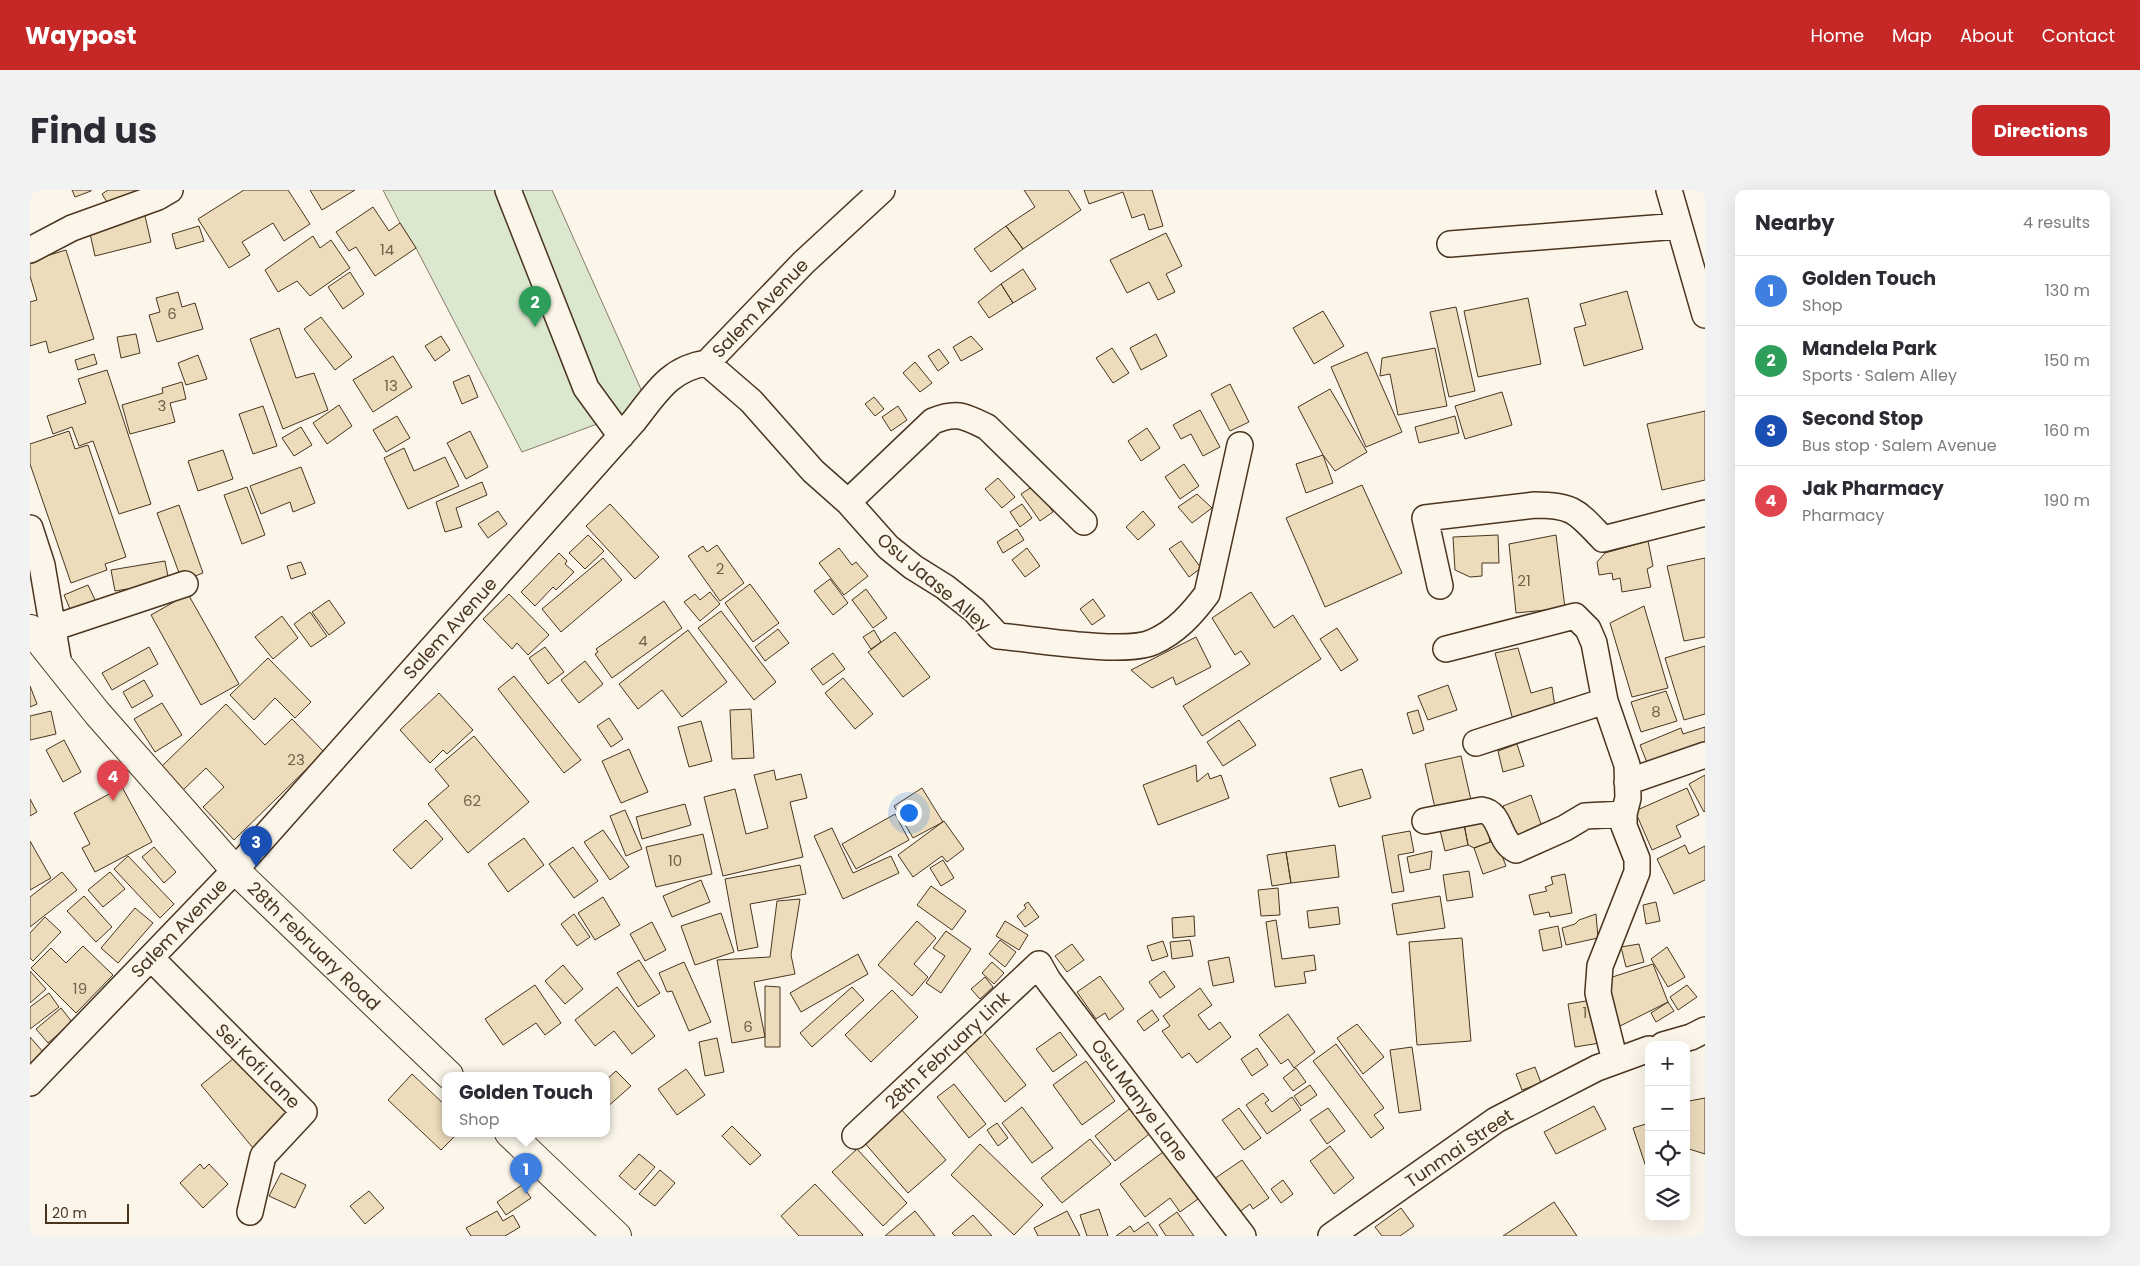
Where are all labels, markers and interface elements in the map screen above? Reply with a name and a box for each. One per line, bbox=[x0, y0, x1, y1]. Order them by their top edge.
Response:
text: Waypost bbox=[25, 19, 136, 52]
text: Home bbox=[1810, 23, 1864, 48]
text: Map bbox=[1892, 23, 1932, 48]
text: About bbox=[1960, 23, 2014, 48]
text: Contact bbox=[2042, 23, 2115, 48]
button: Directions bbox=[1972, 105, 2110, 156]
text: Find us bbox=[30, 106, 157, 155]
text: Nearby bbox=[1755, 208, 1835, 237]
text: 4 results bbox=[2023, 211, 2090, 234]
house number: 14 bbox=[380, 239, 394, 260]
street label: Salem Avenue bbox=[706, 253, 814, 363]
text: Golden Touch bbox=[1802, 265, 1936, 292]
text: 1 bbox=[1768, 279, 1774, 302]
text: 130 m bbox=[2045, 279, 2090, 302]
pin: 2 bbox=[519, 286, 551, 327]
text: Shop bbox=[1802, 294, 1843, 317]
house number: 6 bbox=[167, 303, 177, 324]
text: Mandela Park bbox=[1802, 335, 1937, 362]
text: 2 bbox=[1766, 349, 1776, 372]
text: 150 m bbox=[2044, 349, 2090, 372]
text: Sports · Salem Alley bbox=[1802, 364, 1957, 387]
house number: 13 bbox=[384, 375, 398, 396]
house number: 3 bbox=[158, 395, 166, 416]
text: Second Stop bbox=[1802, 405, 1923, 432]
text: 3 bbox=[1766, 419, 1776, 442]
text: 160 m bbox=[2044, 419, 2090, 442]
text: Bus stop · Salem Avenue bbox=[1802, 434, 1997, 457]
text: Jak Pharmacy bbox=[1802, 475, 1944, 502]
text: 4 bbox=[1766, 489, 1776, 512]
text: 190 m bbox=[2044, 489, 2090, 512]
text: Pharmacy bbox=[1802, 504, 1884, 527]
street label: Osu Jaase Alley bbox=[872, 527, 996, 637]
house number: 2 bbox=[716, 558, 724, 579]
house number: 21 bbox=[1517, 570, 1531, 591]
street label: Salem Avenue bbox=[397, 572, 503, 684]
house number: 4 bbox=[638, 630, 648, 651]
house number: 8 bbox=[1651, 701, 1661, 722]
house number: 23 bbox=[287, 749, 305, 770]
pin: 4 bbox=[97, 760, 129, 801]
house number: 62 bbox=[463, 790, 481, 811]
your location bbox=[896, 800, 922, 826]
pin: 3 bbox=[240, 826, 272, 867]
house number: 10 bbox=[668, 850, 682, 871]
street label: Salem Avenue bbox=[125, 873, 233, 983]
street label: 28th February Road bbox=[242, 876, 386, 1016]
house number: 19 bbox=[73, 978, 87, 999]
street label: 28th February Link bbox=[879, 985, 1015, 1114]
house number: 1 bbox=[1583, 1002, 1587, 1023]
house number: 6 bbox=[743, 1016, 753, 1037]
street label: Sei Kofi Lane bbox=[210, 1018, 306, 1114]
street label: Osu Manye Lane bbox=[1086, 1033, 1194, 1167]
map controls bbox=[1645, 1041, 1690, 1221]
button: + bbox=[1645, 1041, 1690, 1086]
popup bbox=[442, 1072, 610, 1137]
text: Golden Touch bbox=[459, 1079, 593, 1106]
button: − bbox=[1645, 1086, 1690, 1131]
street label: Tunmai Street bbox=[1400, 1103, 1518, 1193]
text: Shop bbox=[459, 1108, 500, 1131]
button: locate bbox=[1645, 1131, 1690, 1176]
pin: 1 bbox=[510, 1153, 542, 1194]
button: layers bbox=[1645, 1176, 1690, 1221]
scale bar bbox=[45, 1201, 129, 1224]
text: 20 m bbox=[52, 1203, 87, 1223]

